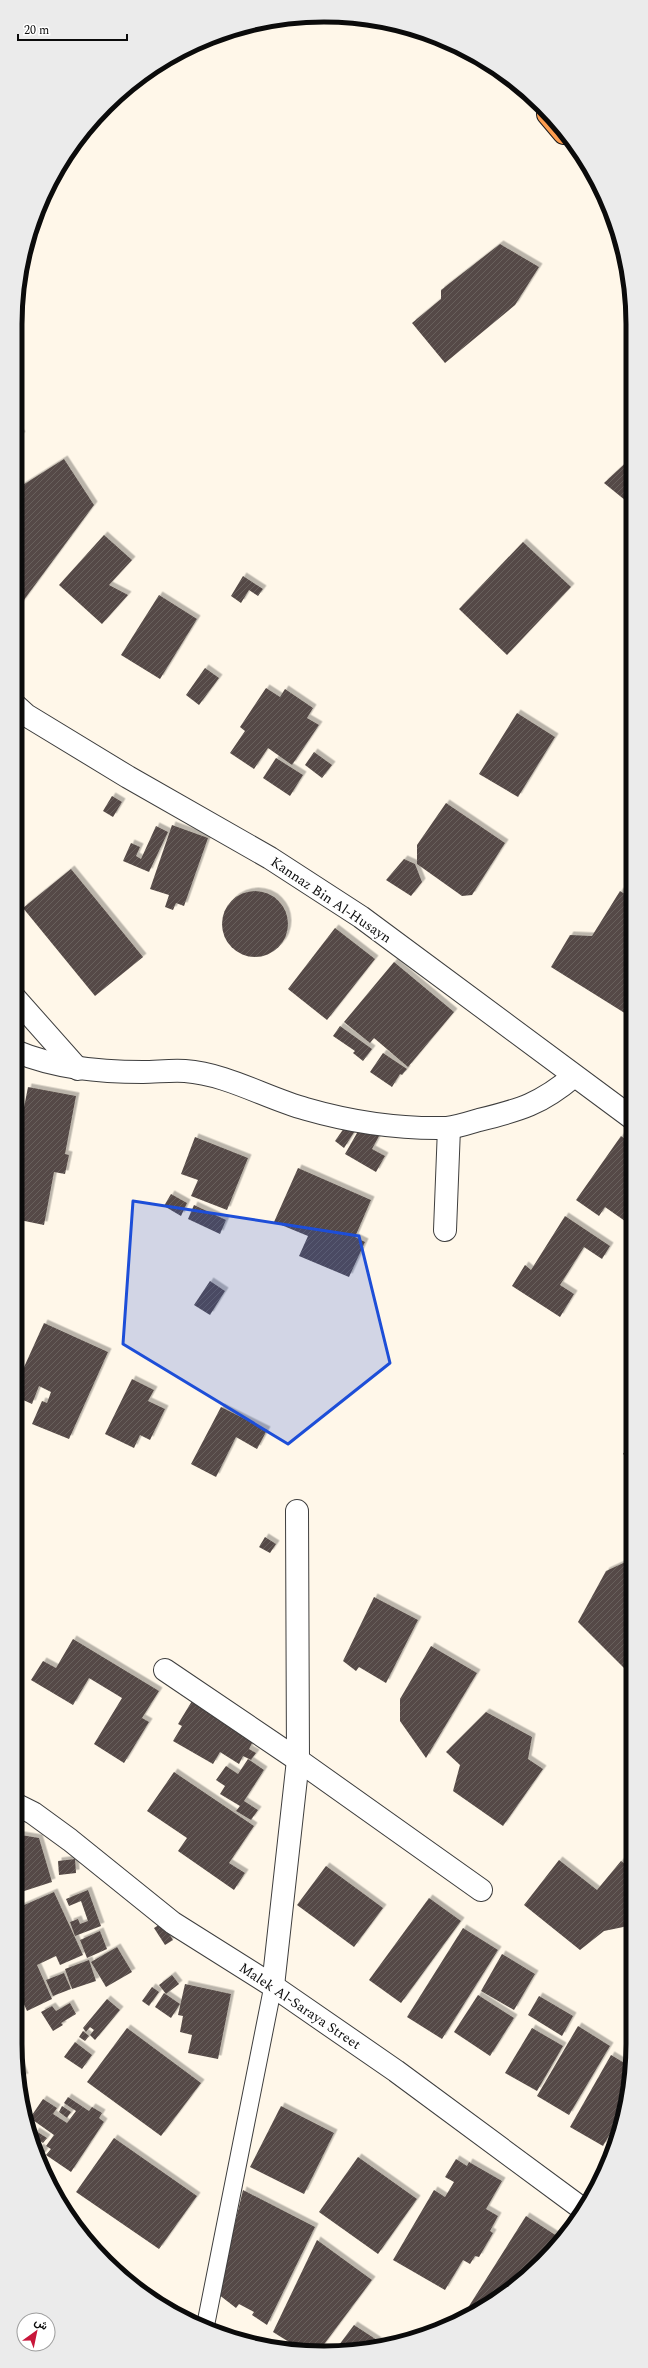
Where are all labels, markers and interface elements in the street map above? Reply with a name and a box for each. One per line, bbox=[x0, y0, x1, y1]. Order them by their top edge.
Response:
scale bar bbox=[18, 16, 127, 42]
text: 20 m bbox=[24, 21, 49, 40]
street label: Kannaz Bin Al-Husayn bbox=[266, 852, 396, 948]
street label: Malek Al-Saraya Street bbox=[235, 1957, 365, 2055]
north arrow bbox=[16, 2312, 56, 2352]
text: ش bbox=[31, 2313, 51, 2335]

